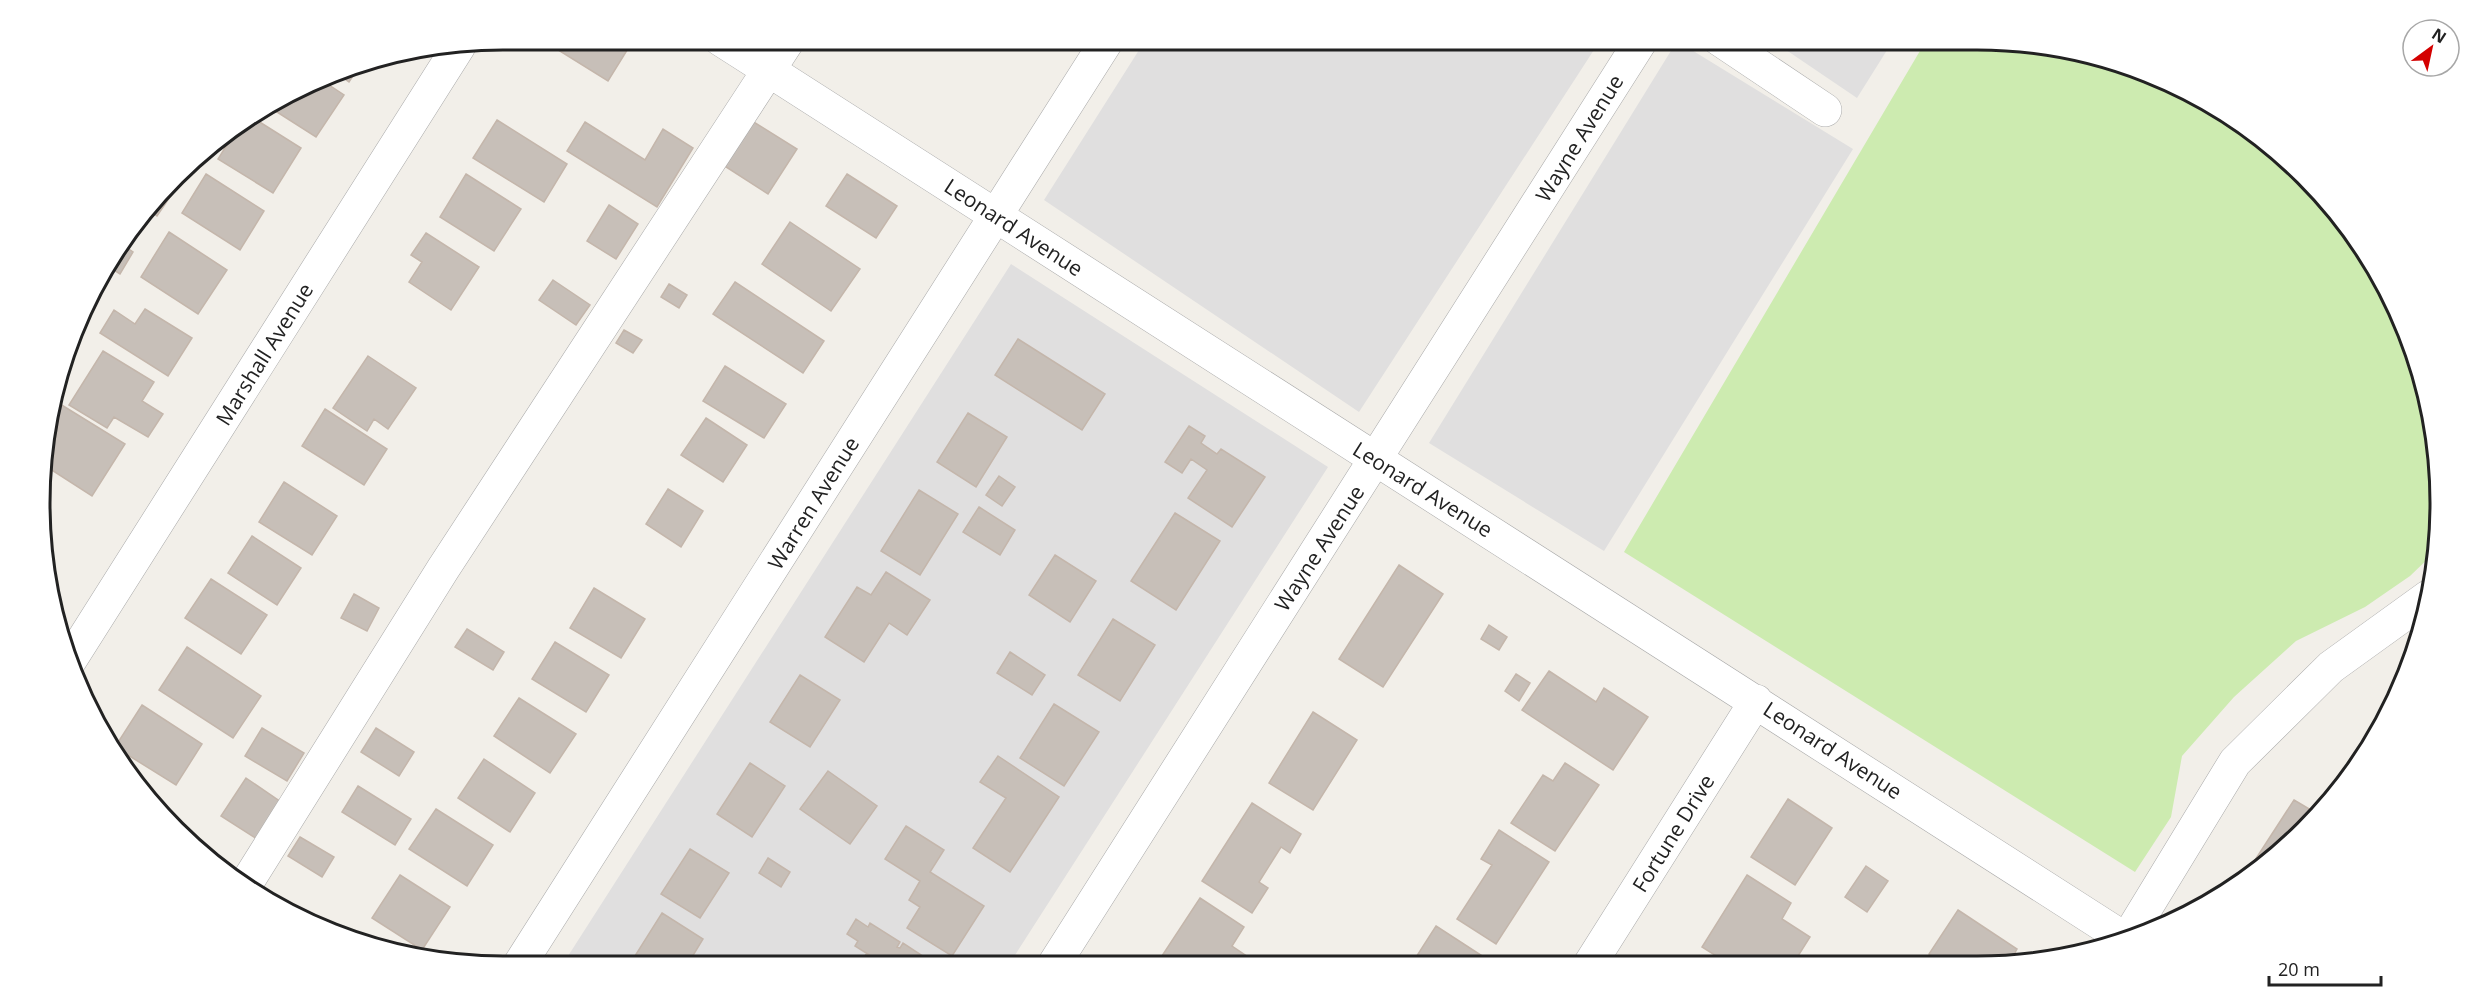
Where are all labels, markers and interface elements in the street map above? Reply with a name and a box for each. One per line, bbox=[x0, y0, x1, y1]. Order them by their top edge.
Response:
north arrow bbox=[2401, 18, 2461, 78]
text: N bbox=[2428, 23, 2451, 48]
street label: Wayne Avenue bbox=[1529, 69, 1629, 207]
street label: Leonard Avenue bbox=[939, 172, 1089, 282]
street label: Marshall Avenue bbox=[209, 278, 319, 430]
street label: Warren Avenue bbox=[761, 431, 865, 575]
street label: Leonard Avenue bbox=[1348, 435, 1498, 543]
street label: Wayne Avenue bbox=[1268, 480, 1370, 616]
street label: Leonard Avenue bbox=[1758, 695, 1908, 805]
street label: Fortune Drive bbox=[1626, 769, 1720, 897]
scale bar bbox=[2269, 949, 2382, 987]
text: 20 m bbox=[2278, 957, 2320, 981]

